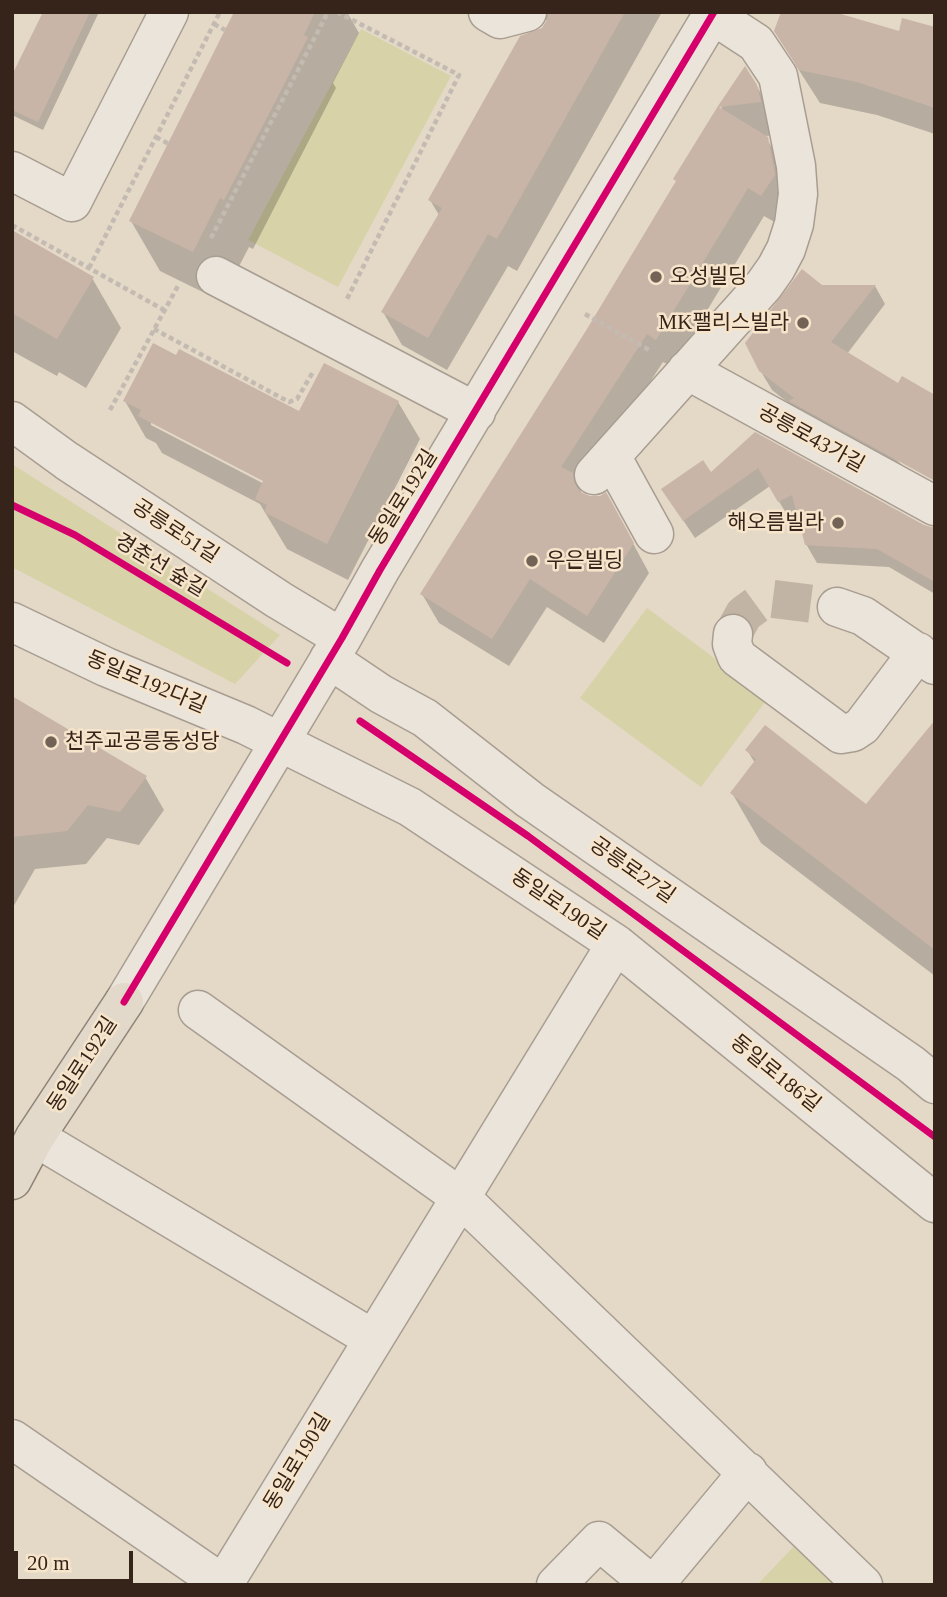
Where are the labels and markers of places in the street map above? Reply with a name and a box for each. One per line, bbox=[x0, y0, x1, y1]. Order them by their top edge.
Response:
place label: 오성빌딩 bbox=[670, 264, 747, 290]
marker: 오성빌딩 bbox=[648, 269, 664, 285]
place label: MK팰리스빌라 bbox=[659, 310, 789, 336]
marker: MK팰리스빌라 bbox=[795, 315, 811, 331]
place label: 해오름빌라 bbox=[727, 510, 824, 536]
marker: 해오름빌라 bbox=[830, 515, 846, 531]
place label: 우은빌딩 bbox=[546, 548, 623, 574]
marker: 우은빌딩 bbox=[524, 553, 540, 569]
place label: 천주교공릉동성당 bbox=[65, 729, 220, 755]
marker: 천주교공릉동성당 bbox=[43, 734, 59, 750]

